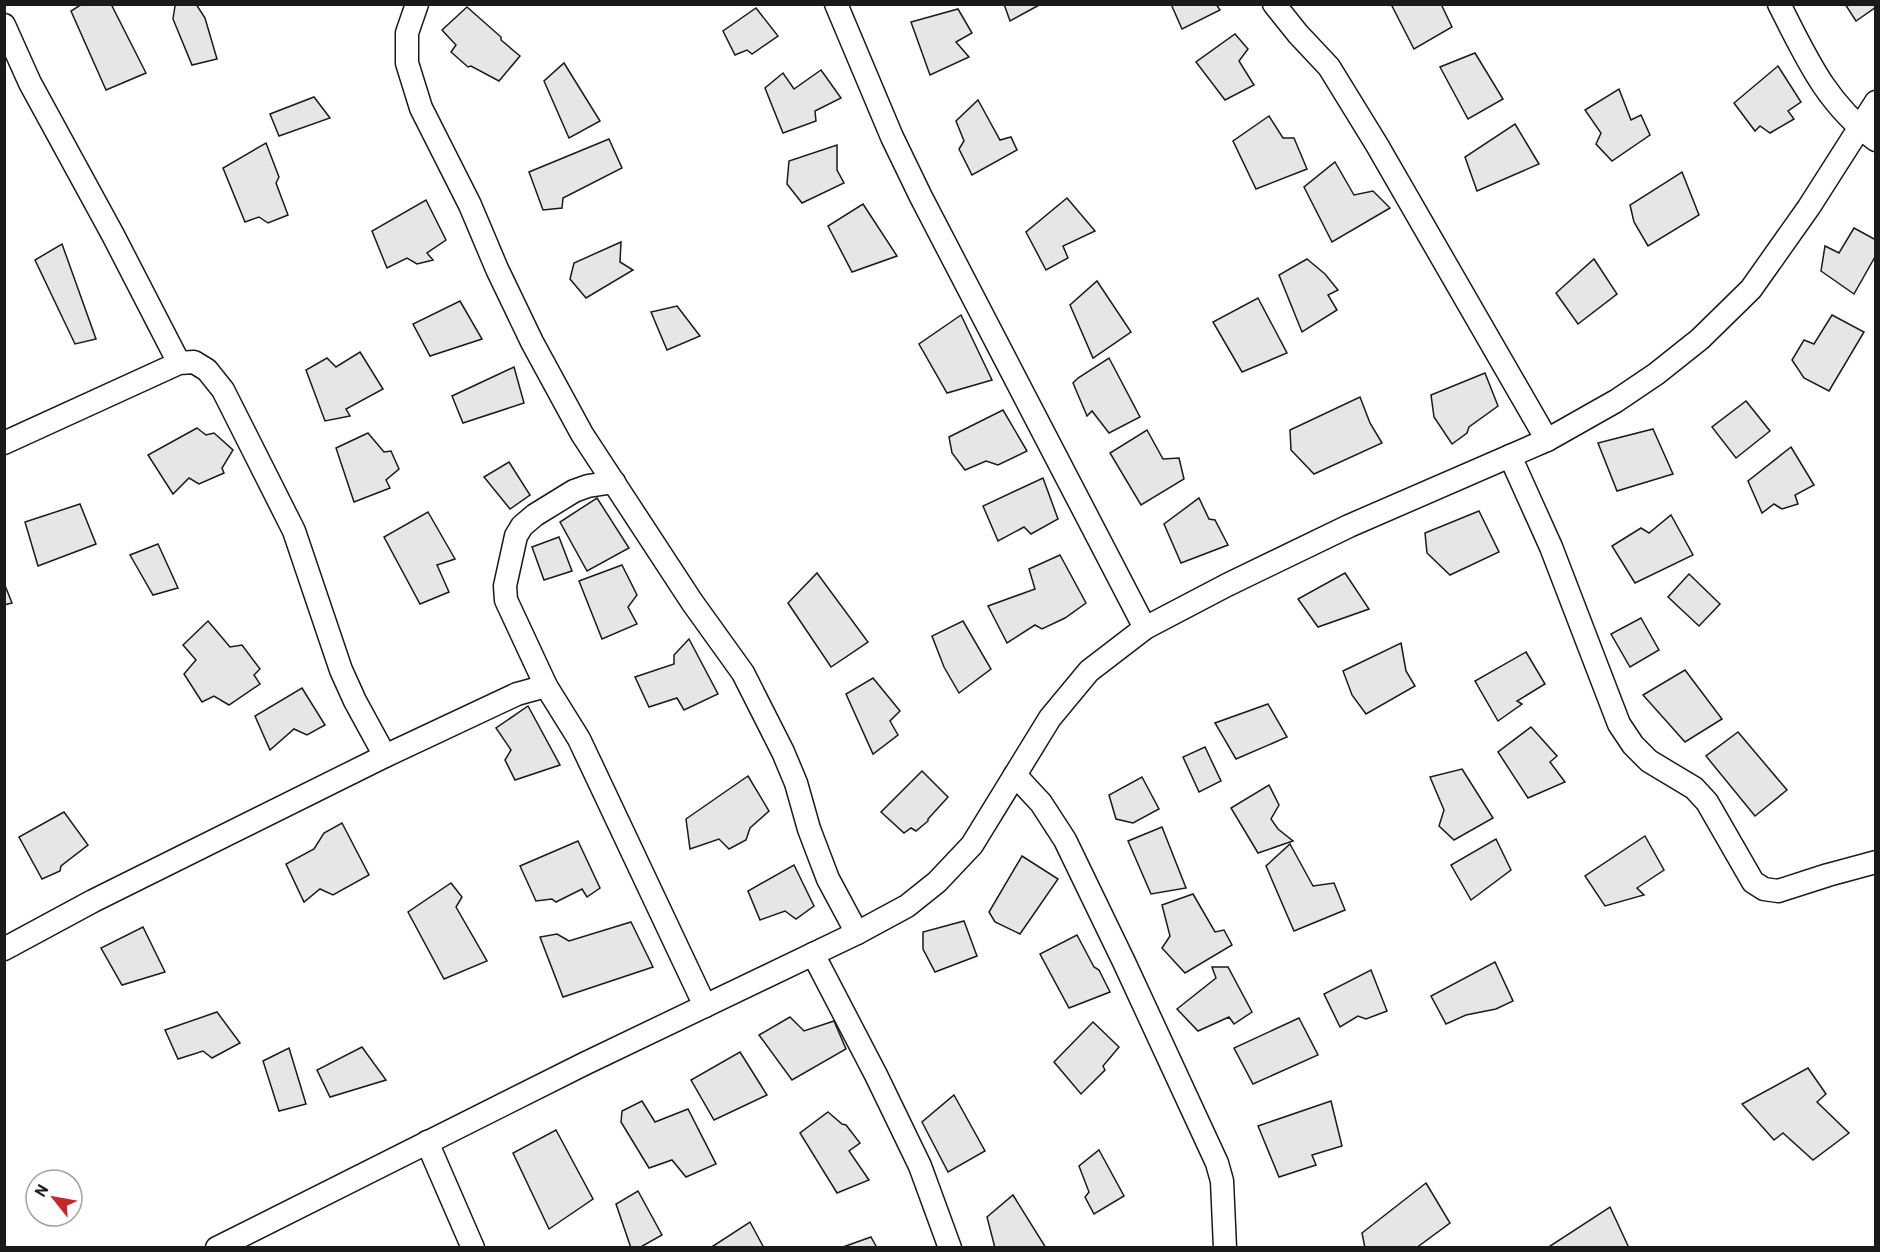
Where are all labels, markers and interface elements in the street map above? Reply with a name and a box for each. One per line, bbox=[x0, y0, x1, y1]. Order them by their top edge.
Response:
north arrow bbox=[24, 1168, 84, 1228]
text: N bbox=[30, 1181, 52, 1199]

